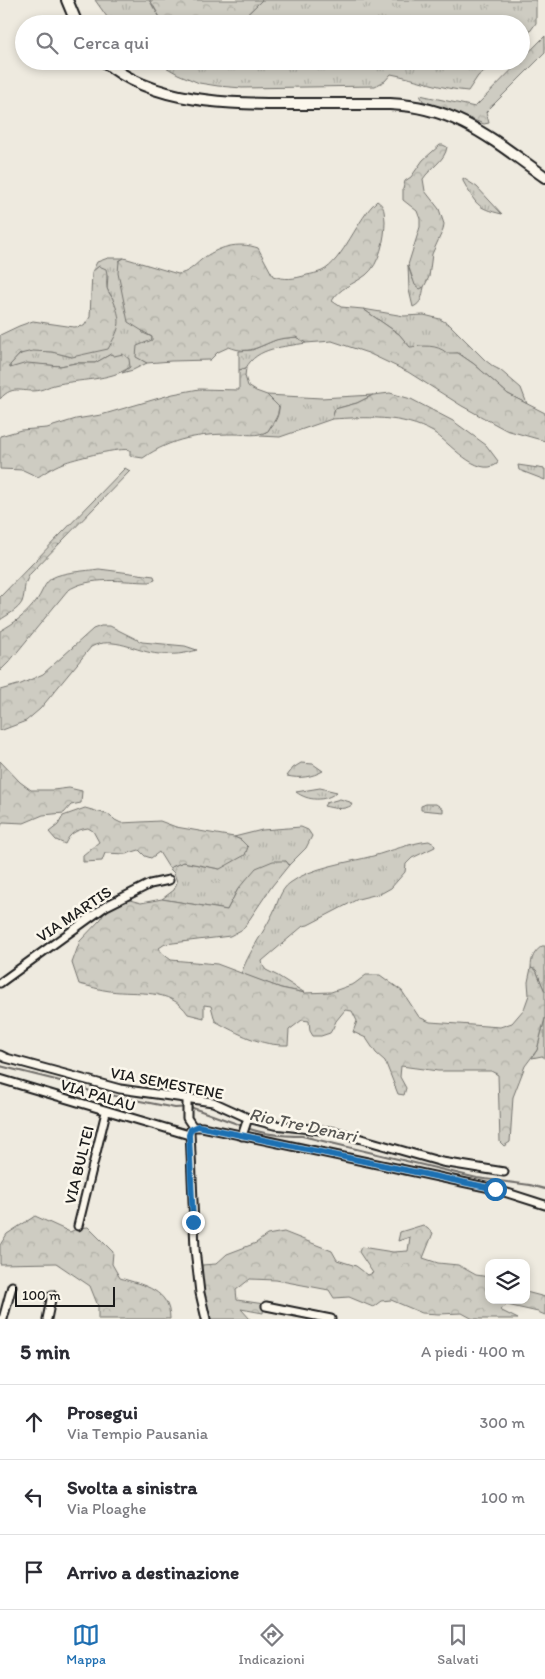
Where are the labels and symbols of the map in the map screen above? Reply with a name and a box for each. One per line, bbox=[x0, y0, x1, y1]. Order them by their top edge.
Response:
street label: VIA MARTIS bbox=[33, 882, 115, 946]
street label: VIA SEMESTENE bbox=[109, 1063, 225, 1103]
street label: VIA PALAU bbox=[58, 1075, 138, 1115]
water label: Rio Tre Denari bbox=[247, 1103, 361, 1148]
street label: VIA BULTEI bbox=[60, 1124, 98, 1206]
route start bbox=[484, 1178, 507, 1201]
route end bbox=[182, 1211, 205, 1234]
scale bar bbox=[15, 1284, 115, 1307]

